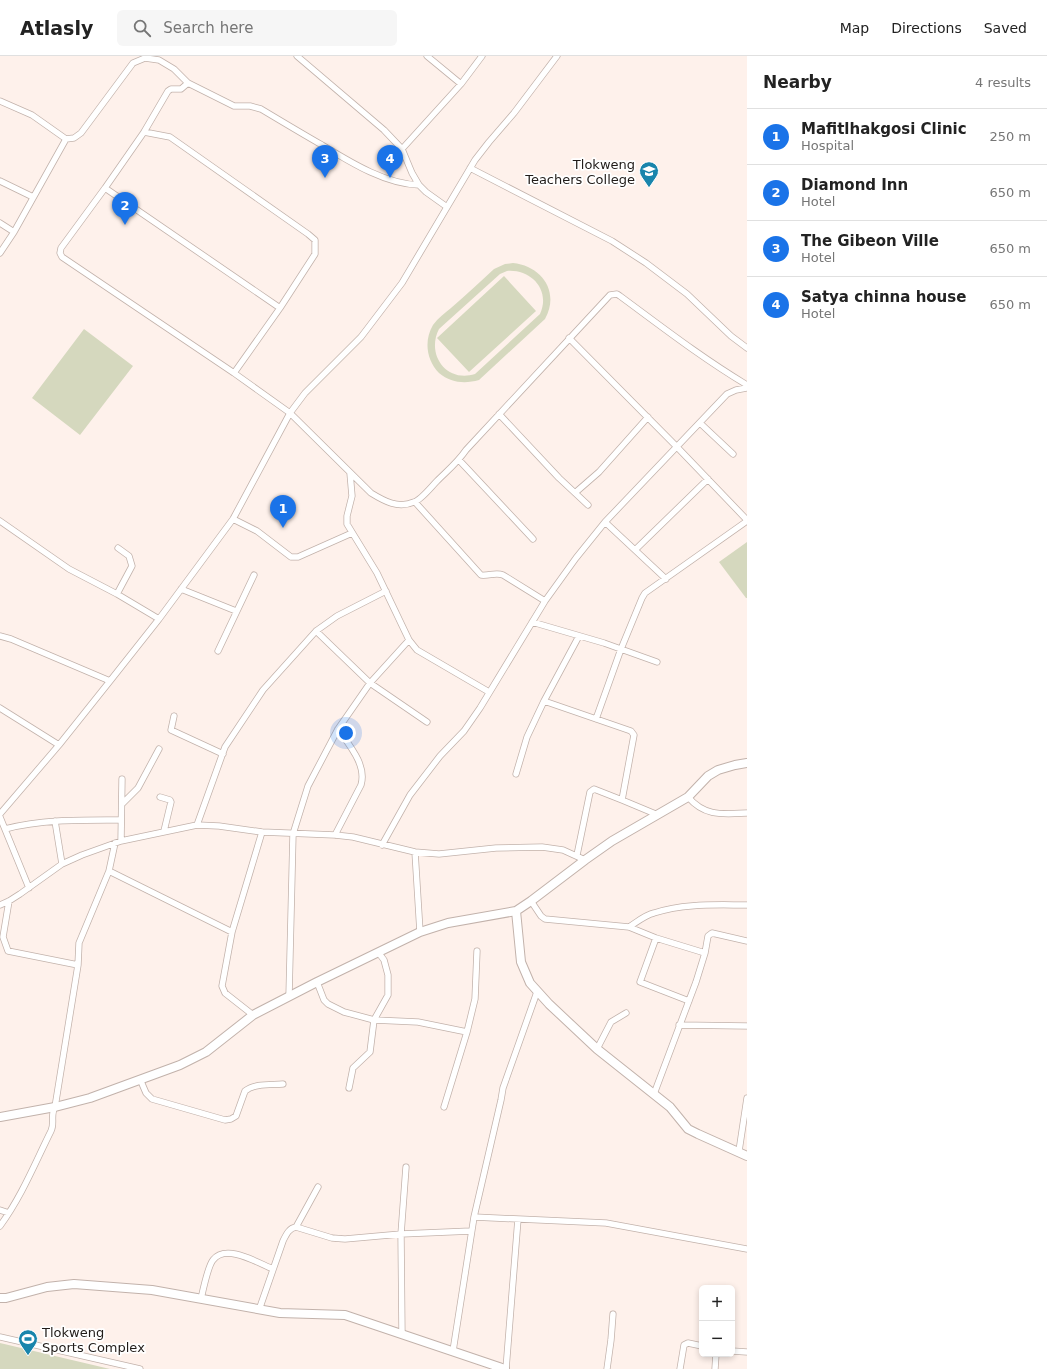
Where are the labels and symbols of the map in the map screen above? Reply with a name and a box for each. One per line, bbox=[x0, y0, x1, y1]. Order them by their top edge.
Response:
pin: 3 bbox=[312, 145, 338, 178]
pin: 4 bbox=[377, 145, 403, 178]
place label: Tlokweng Teachers College bbox=[524, 157, 635, 187]
school or university icon: Tlokweng Teachers College bbox=[638, 160, 660, 188]
pin: 2 bbox=[112, 192, 138, 225]
pin: 1 bbox=[270, 495, 296, 528]
your location bbox=[336, 723, 356, 743]
place label: Tlokweng Sports Complex bbox=[41, 1325, 145, 1355]
sports icon: Tlokweng Sports Complex bbox=[17, 1328, 39, 1356]

